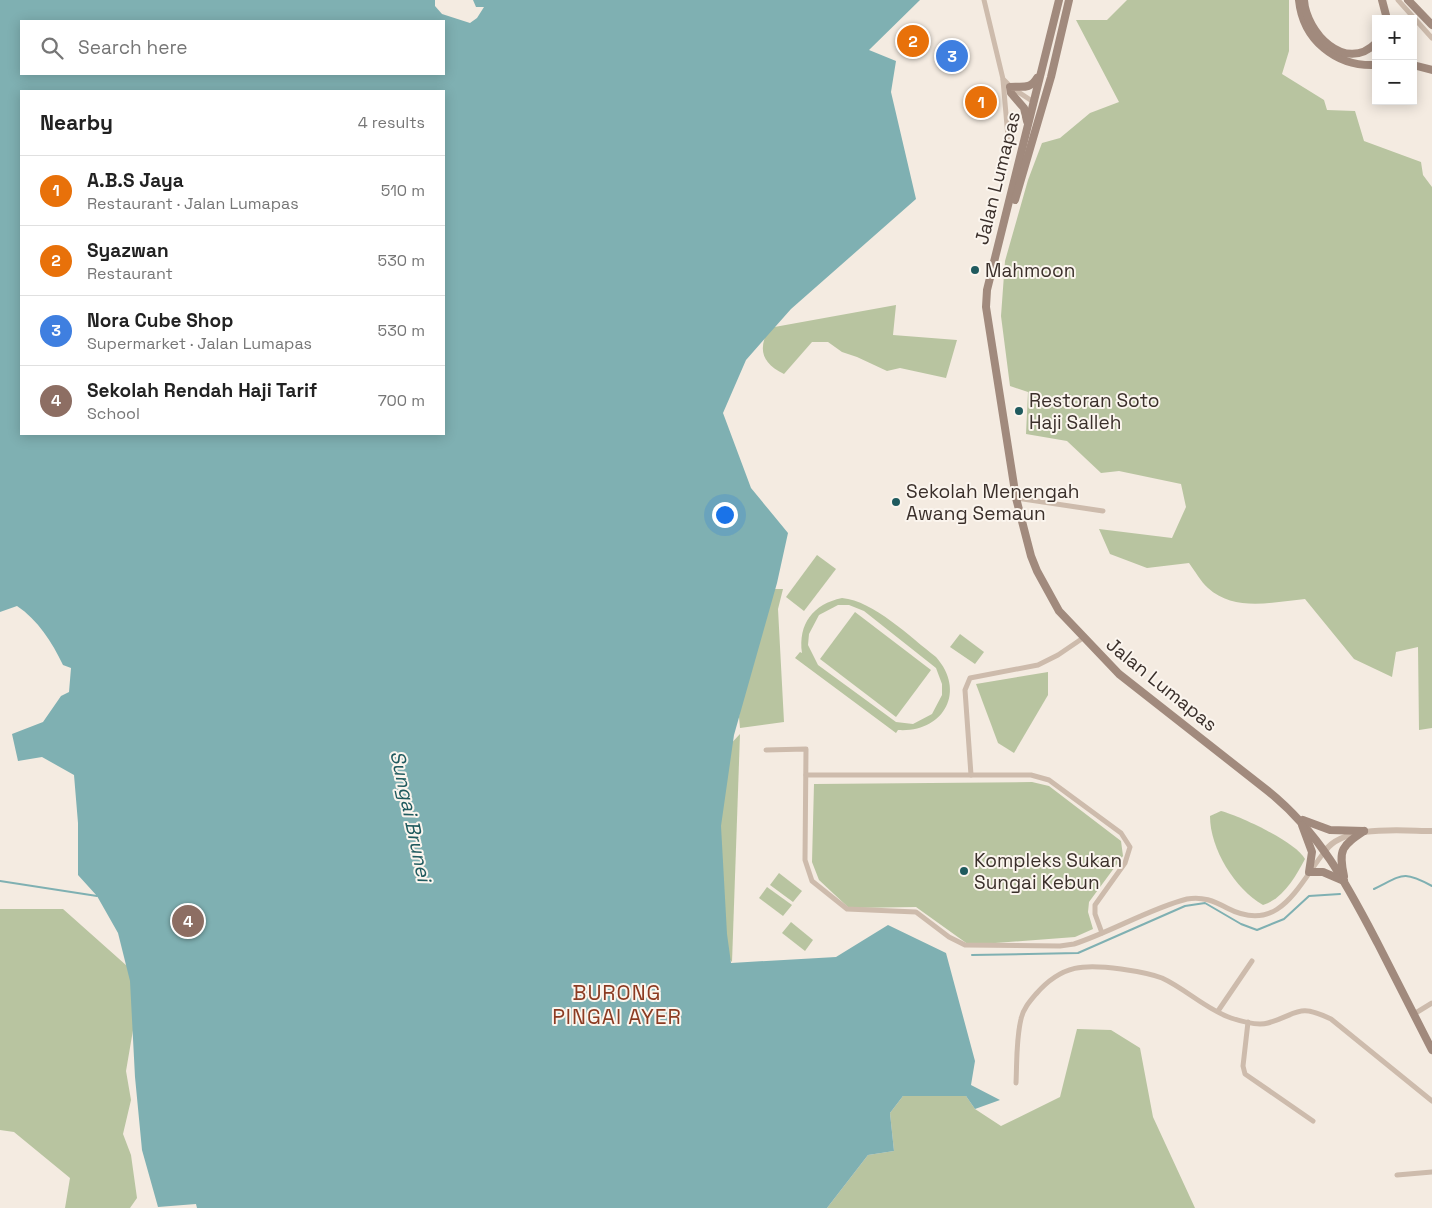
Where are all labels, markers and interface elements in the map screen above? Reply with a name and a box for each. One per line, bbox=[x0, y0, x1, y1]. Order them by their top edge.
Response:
map controls bbox=[1372, 15, 1417, 105]
button: + bbox=[1372, 15, 1417, 60]
search box bbox=[20, 20, 445, 75]
pin: 2 bbox=[897, 22, 929, 60]
icon: search bbox=[38, 34, 66, 62]
text: Search here bbox=[78, 35, 188, 60]
pin: 3 bbox=[936, 37, 968, 75]
button: − bbox=[1372, 60, 1417, 105]
pin: 1 bbox=[965, 83, 997, 121]
text: Nearby bbox=[40, 109, 113, 136]
street label: Jalan Lumapas bbox=[969, 109, 1026, 247]
text: 4 results bbox=[358, 112, 425, 133]
text: A.B.S Jaya bbox=[87, 168, 184, 193]
text: 1 bbox=[52, 180, 60, 201]
text: 510 m bbox=[381, 180, 425, 201]
text: Restaurant · Jalan Lumapas bbox=[87, 193, 299, 214]
text: Syazwan bbox=[87, 238, 169, 263]
text: 2 bbox=[51, 250, 61, 271]
text: 530 m bbox=[378, 250, 425, 271]
place label: Mahmoon bbox=[985, 258, 1075, 283]
text: Restaurant bbox=[87, 263, 173, 284]
marker: Mahmoon bbox=[969, 264, 981, 276]
text: Nora Cube Shop bbox=[87, 308, 233, 333]
text: 3 bbox=[51, 320, 61, 341]
text: 530 m bbox=[378, 320, 425, 341]
text: Supermarket · Jalan Lumapas bbox=[87, 333, 312, 354]
text: Sekolah Rendah Haji Tarif bbox=[87, 378, 317, 403]
place label: Restoran Soto Haji Salleh bbox=[1029, 388, 1160, 435]
text: 4 bbox=[51, 390, 61, 411]
text: 700 m bbox=[378, 390, 425, 411]
text: School bbox=[87, 403, 140, 424]
marker: Restoran Soto Haji Salleh bbox=[1013, 405, 1025, 417]
place label: Sekolah Menengah Awang Semaun bbox=[906, 479, 1079, 526]
marker: Sekolah Menengah Awang Semaun bbox=[890, 496, 902, 508]
your location bbox=[712, 502, 738, 528]
street label: Jalan Lumapas bbox=[1101, 632, 1222, 737]
water label: Sungai Brunei bbox=[384, 748, 438, 886]
place label: Kompleks Sukan Sungai Kebun bbox=[974, 848, 1122, 895]
marker: Kompleks Sukan Sungai Kebun bbox=[958, 865, 970, 877]
pin: 4 bbox=[172, 902, 204, 940]
district label: BURONG PINGAI AYER bbox=[552, 979, 682, 1030]

